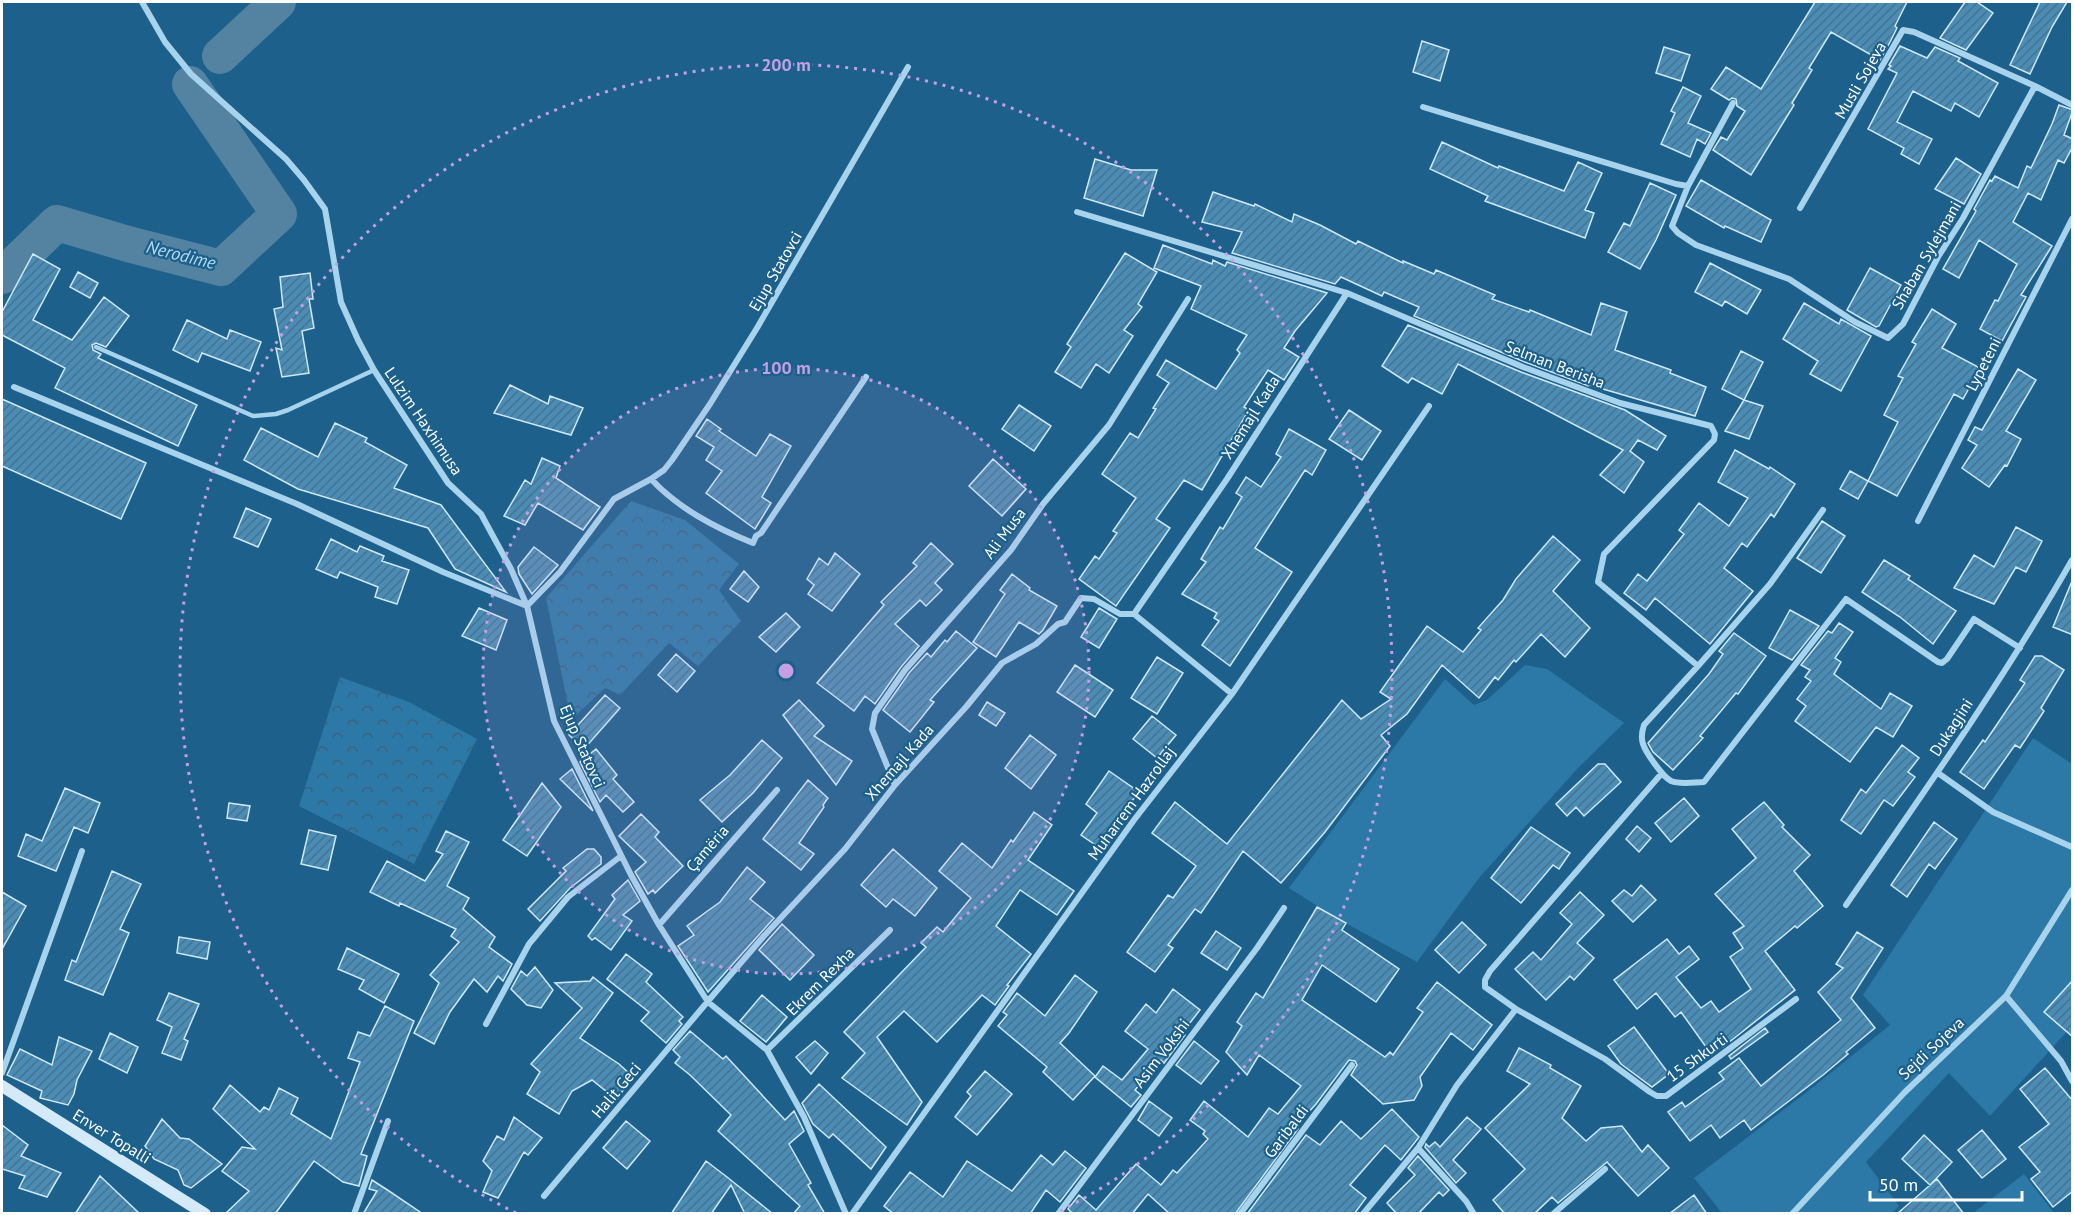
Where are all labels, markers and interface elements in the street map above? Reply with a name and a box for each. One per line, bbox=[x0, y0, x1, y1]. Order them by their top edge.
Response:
street label: Musli Sojeva bbox=[1830, 38, 1890, 122]
text: 200 m bbox=[761, 53, 811, 76]
street label: Shaban Sylejmani bbox=[1887, 197, 1965, 313]
street label: Ejup Statovci bbox=[744, 227, 806, 315]
water label: Nerodime bbox=[144, 235, 219, 274]
street label: Lypeteni bbox=[1961, 334, 2005, 394]
street label: Selman Berisha bbox=[1502, 336, 1608, 392]
text: 100 m bbox=[761, 356, 811, 379]
street label: Lulzim Haxhimusa bbox=[380, 363, 468, 479]
street label: Xhemajl Kada bbox=[1216, 372, 1284, 462]
street label: Ali Musa bbox=[978, 504, 1030, 562]
centre of rings bbox=[776, 661, 796, 681]
street label: Dukagjini bbox=[1925, 694, 1977, 760]
street label: Ejup Statovci bbox=[556, 701, 610, 791]
street label: Xhemajl Kada bbox=[860, 720, 938, 804]
street label: Muharrem Hazrollaj bbox=[1083, 742, 1179, 864]
street label: Çamëria bbox=[681, 820, 733, 876]
street label: Ekrem Rexha bbox=[782, 943, 858, 1019]
street label: Sejdi Sojeva bbox=[1894, 1012, 1968, 1084]
street label: Asim Vokshi bbox=[1129, 1014, 1193, 1092]
street label: 15 Shkurti bbox=[1662, 1028, 1732, 1086]
street label: Halit Geci bbox=[587, 1058, 645, 1122]
street label: Garibaldi bbox=[1259, 1100, 1313, 1162]
street label: Enver Topalli bbox=[69, 1104, 155, 1168]
scale bar bbox=[1870, 1164, 2022, 1202]
text: 50 m bbox=[1879, 1173, 1918, 1196]

